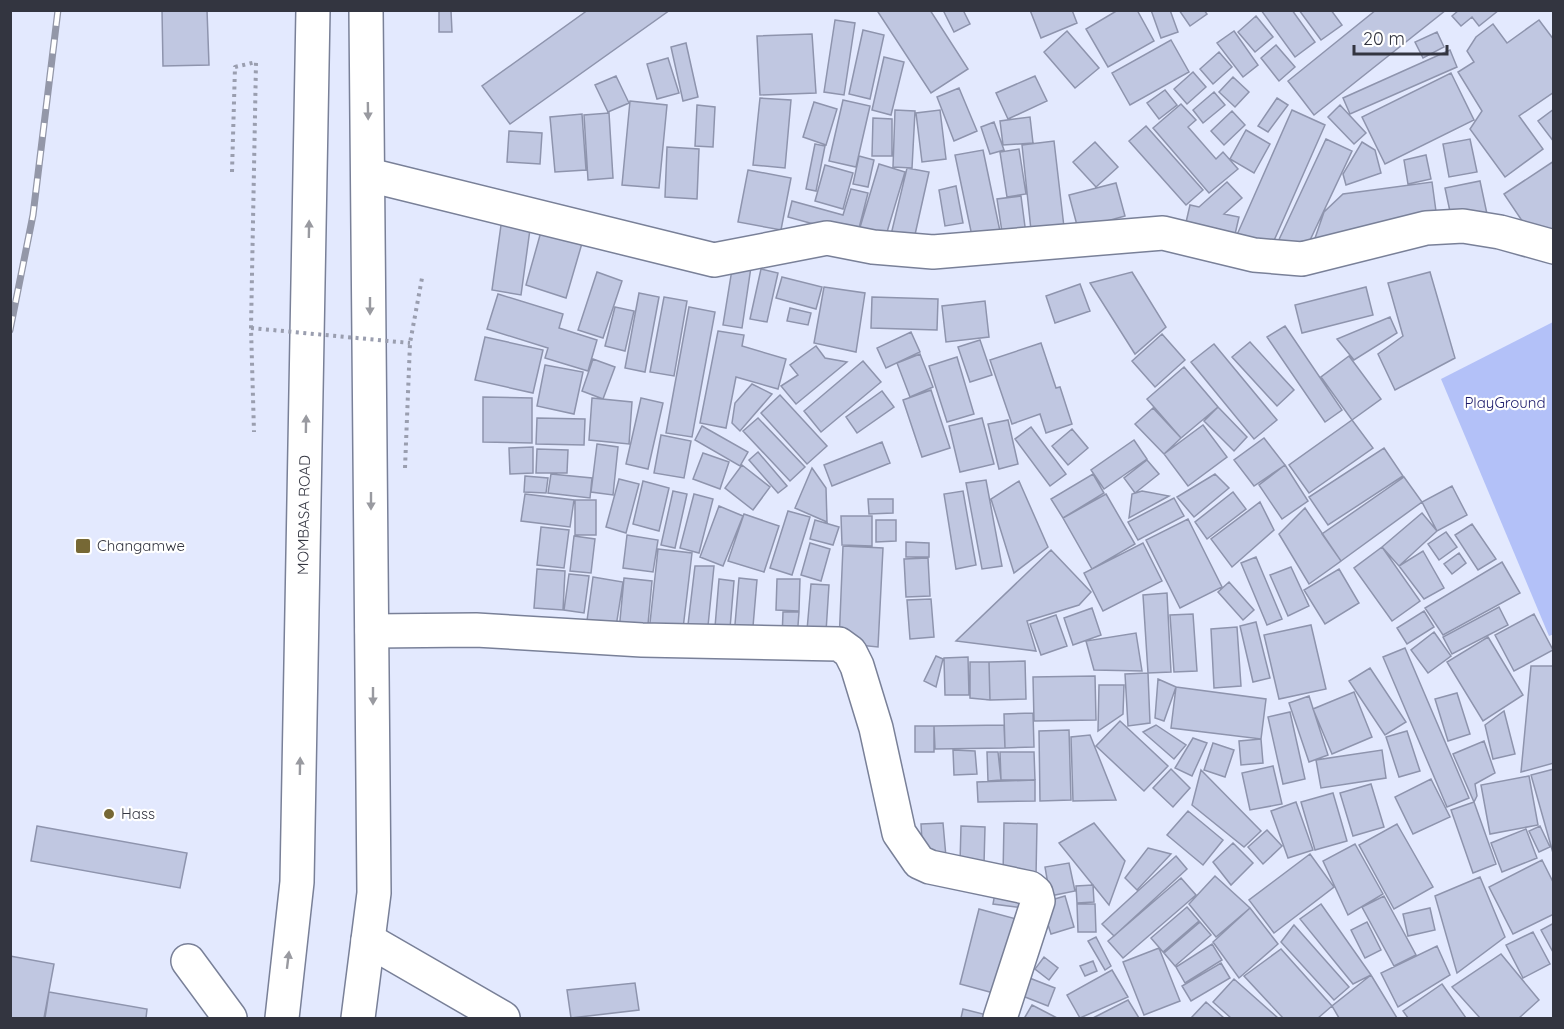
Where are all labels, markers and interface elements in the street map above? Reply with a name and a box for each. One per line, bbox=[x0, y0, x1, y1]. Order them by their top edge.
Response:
scale bar bbox=[1354, 18, 1447, 56]
text: 20 m bbox=[1363, 27, 1405, 50]
one-way arrow bbox=[363, 101, 373, 120]
one-way arrow bbox=[304, 220, 314, 239]
one-way arrow bbox=[365, 296, 375, 315]
park label: PlayGround bbox=[1464, 393, 1546, 412]
one-way arrow bbox=[301, 414, 310, 433]
street label: MOMBASA ROAD bbox=[293, 455, 314, 575]
one-way arrow bbox=[367, 491, 376, 510]
place label: Changamwe bbox=[97, 536, 185, 555]
marker: Changamwe bbox=[74, 537, 92, 555]
one-way arrow bbox=[368, 686, 378, 705]
one-way arrow bbox=[295, 756, 304, 775]
place label: Hass bbox=[121, 804, 155, 823]
marker: Hass bbox=[102, 807, 116, 821]
one-way arrow bbox=[283, 951, 293, 970]

